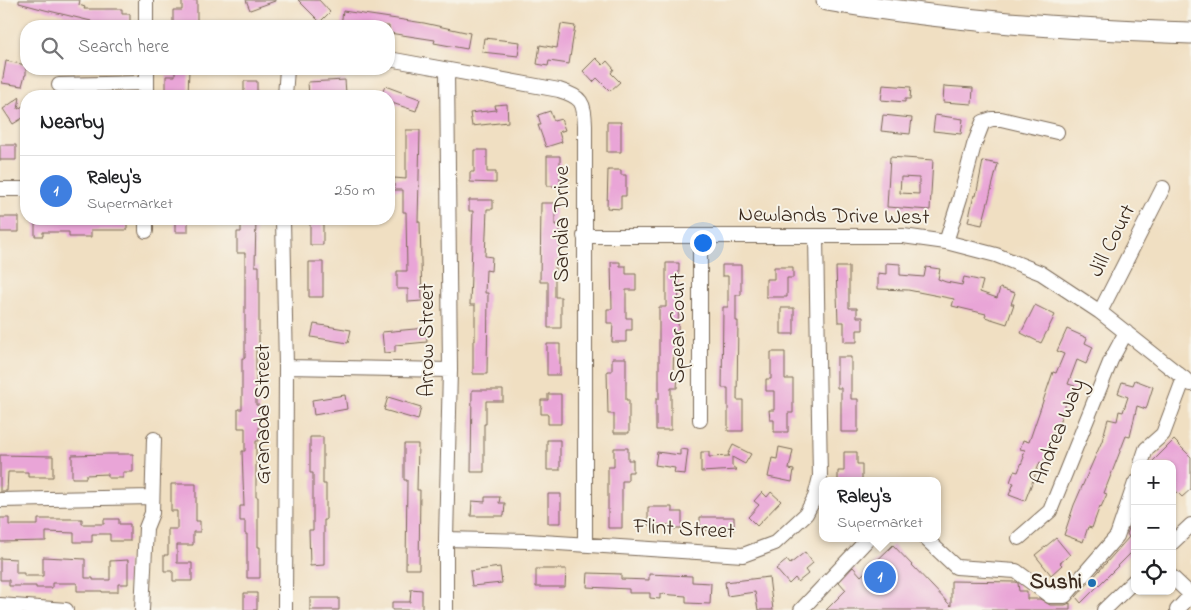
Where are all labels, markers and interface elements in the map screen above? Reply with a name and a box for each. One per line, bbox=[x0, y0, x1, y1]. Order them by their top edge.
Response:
search box bbox=[20, 20, 395, 75]
icon: search bbox=[38, 34, 66, 62]
text: Search here bbox=[78, 34, 169, 61]
text: Nearby bbox=[40, 108, 104, 138]
text: Raley's bbox=[87, 165, 142, 192]
street label: Sandia Drive bbox=[547, 166, 579, 282]
text: 1 bbox=[53, 179, 59, 203]
text: 250 m bbox=[335, 179, 375, 203]
text: Supermarket bbox=[87, 192, 173, 216]
street label: Newlands Drive West bbox=[738, 199, 930, 235]
street label: Jill Court bbox=[1081, 199, 1145, 283]
your location bbox=[690, 230, 716, 256]
street label: Spear Court bbox=[663, 272, 695, 383]
street label: Arrow Street bbox=[412, 282, 444, 397]
street label: Granada Street bbox=[248, 343, 280, 484]
street label: Andrea Way bbox=[1023, 374, 1096, 490]
map controls bbox=[1131, 460, 1176, 595]
button: + bbox=[1131, 460, 1176, 505]
popup bbox=[819, 477, 941, 542]
text: Raley's bbox=[837, 484, 892, 511]
button: − bbox=[1131, 505, 1176, 550]
street label: Flint Street bbox=[632, 511, 736, 549]
text: Supermarket bbox=[837, 511, 923, 535]
button: locate bbox=[1131, 550, 1176, 595]
pin: 1 bbox=[864, 558, 896, 596]
place label: Sushi bbox=[1030, 567, 1082, 599]
marker: Sushi bbox=[1086, 577, 1098, 589]

